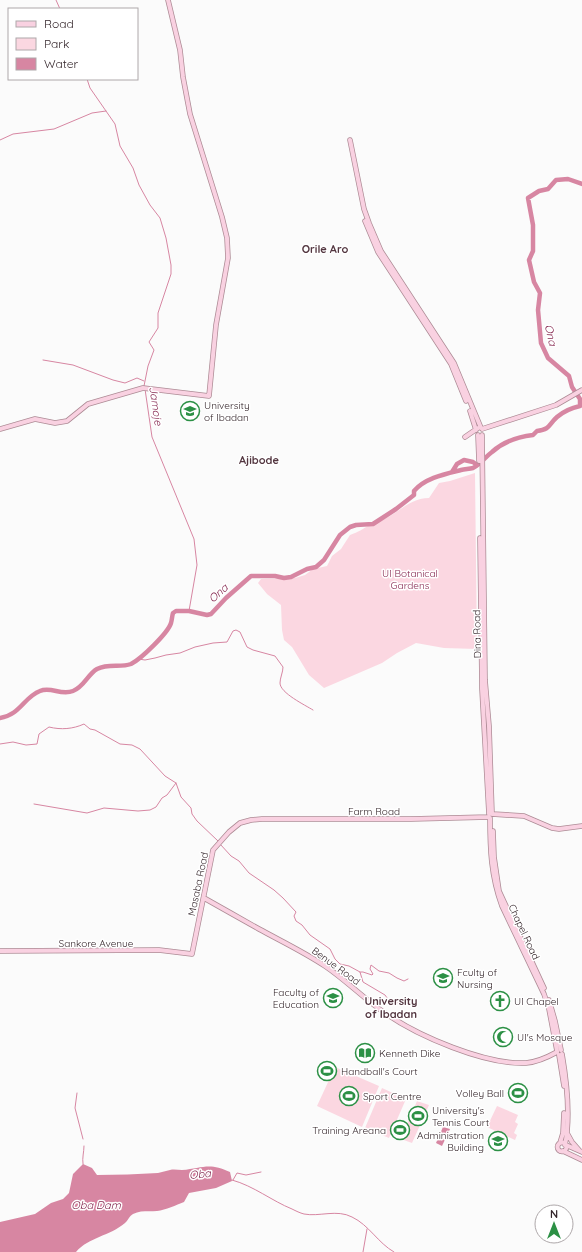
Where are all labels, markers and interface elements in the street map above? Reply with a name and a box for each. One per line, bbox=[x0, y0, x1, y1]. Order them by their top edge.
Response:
legend bbox=[8, 8, 138, 80]
text: Road bbox=[44, 16, 74, 31]
text: Park bbox=[44, 36, 69, 51]
text: Water bbox=[44, 56, 79, 71]
district label: Orile Aro bbox=[302, 242, 348, 256]
water label: Ona bbox=[542, 323, 560, 348]
water label: Jamoje bbox=[146, 386, 166, 427]
place label: University of Ibadan bbox=[204, 399, 250, 424]
school or university icon: University of Ibadan bbox=[179, 400, 201, 422]
district label: Ajibode bbox=[239, 453, 279, 467]
park label: UI Botanical Gardens bbox=[382, 567, 438, 592]
water label: Ona bbox=[205, 580, 232, 605]
street label: Dina Road bbox=[470, 610, 484, 658]
street label: Farm Road bbox=[348, 805, 400, 818]
street label: Masaba Road bbox=[185, 851, 211, 917]
street label: Chapel Road bbox=[505, 902, 543, 962]
street label: Sankore Avenue bbox=[59, 937, 134, 950]
street label: Benue Road bbox=[309, 944, 363, 988]
place label: Fculty of Nursing bbox=[457, 966, 497, 991]
school or university icon: Fculty of Nursing bbox=[432, 967, 454, 989]
place label: Faculty of Education bbox=[273, 986, 319, 1011]
school or university icon: Faculty of Education bbox=[322, 987, 344, 1009]
church icon: UI Chapel bbox=[489, 990, 511, 1012]
district label: University of Ibadan bbox=[364, 994, 418, 1021]
place label: UI Chapel bbox=[514, 995, 559, 1008]
mosque icon: UI's Mosque bbox=[492, 1026, 514, 1048]
place label: UI's Mosque bbox=[517, 1031, 573, 1044]
library icon: Kenneth Dike bbox=[354, 1042, 376, 1064]
place label: Kenneth Dike bbox=[379, 1047, 441, 1060]
sports icon: Handball's Court bbox=[316, 1060, 338, 1082]
place label: Handball's Court bbox=[341, 1065, 418, 1078]
sports icon: Volley Ball bbox=[507, 1082, 529, 1104]
sports icon: Sport Centre bbox=[338, 1085, 360, 1107]
place label: Volley Ball bbox=[456, 1087, 504, 1100]
place label: Sport Centre bbox=[363, 1090, 422, 1103]
place label: University's Tennis Court bbox=[432, 1104, 490, 1129]
sports icon: University's Tennis Court bbox=[407, 1105, 429, 1127]
sports icon: Training Areana bbox=[389, 1119, 411, 1141]
place label: Training Areana bbox=[312, 1124, 386, 1137]
place label: Administration Building bbox=[417, 1129, 484, 1154]
school or university icon: Administration Building bbox=[487, 1130, 509, 1152]
water label: Oba bbox=[188, 1166, 213, 1182]
water label: Oba Dam bbox=[71, 1198, 122, 1212]
north arrow bbox=[534, 1204, 574, 1244]
text: N bbox=[550, 1207, 558, 1221]

